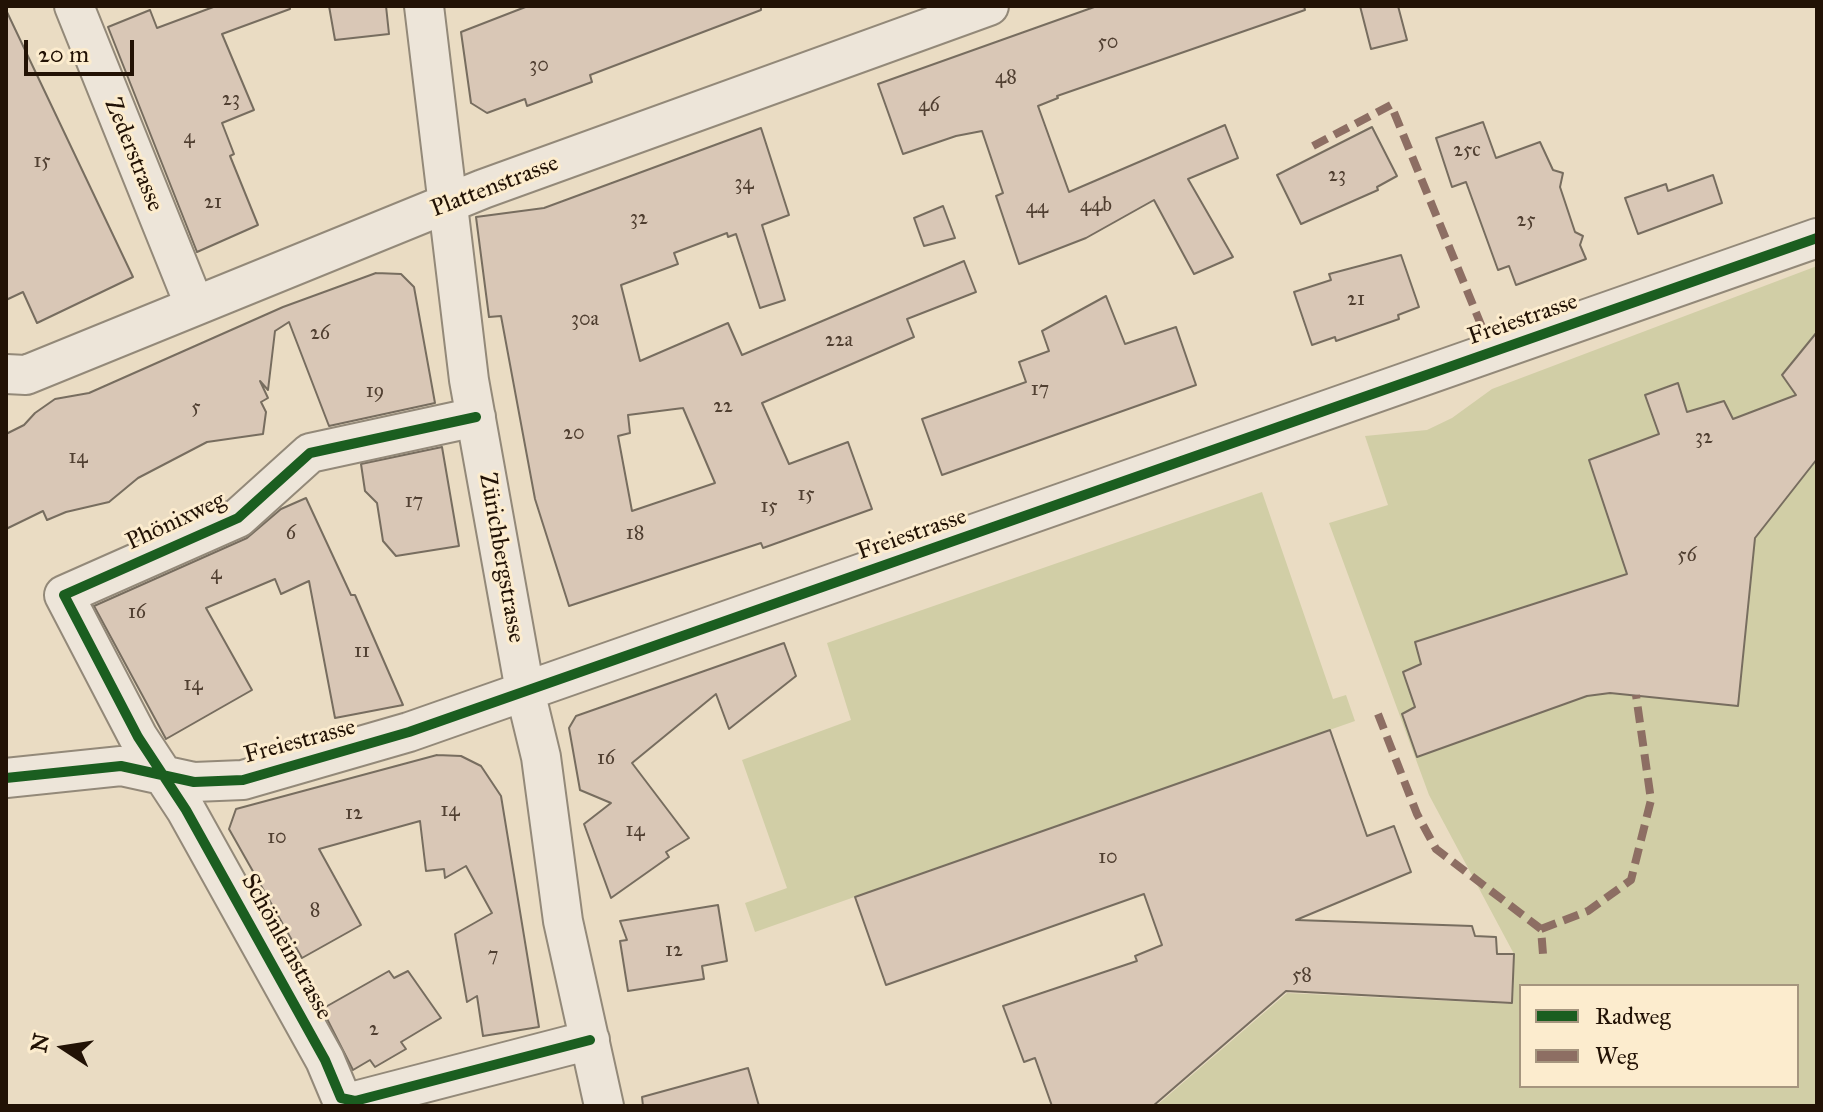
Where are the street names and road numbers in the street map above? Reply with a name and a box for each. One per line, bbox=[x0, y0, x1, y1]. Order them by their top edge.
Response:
street label: Zederstrasse bbox=[97, 94, 169, 216]
street label: Plattenstrasse bbox=[427, 150, 563, 224]
street label: Freiestrasse bbox=[1464, 288, 1582, 352]
street label: Zürichbergstrasse bbox=[472, 471, 530, 645]
street label: Phönixweg bbox=[122, 487, 230, 557]
street label: Freiestrasse bbox=[853, 503, 971, 567]
street label: Freiestrasse bbox=[241, 713, 359, 771]
street label: Schönleinstrasse bbox=[234, 869, 338, 1025]

